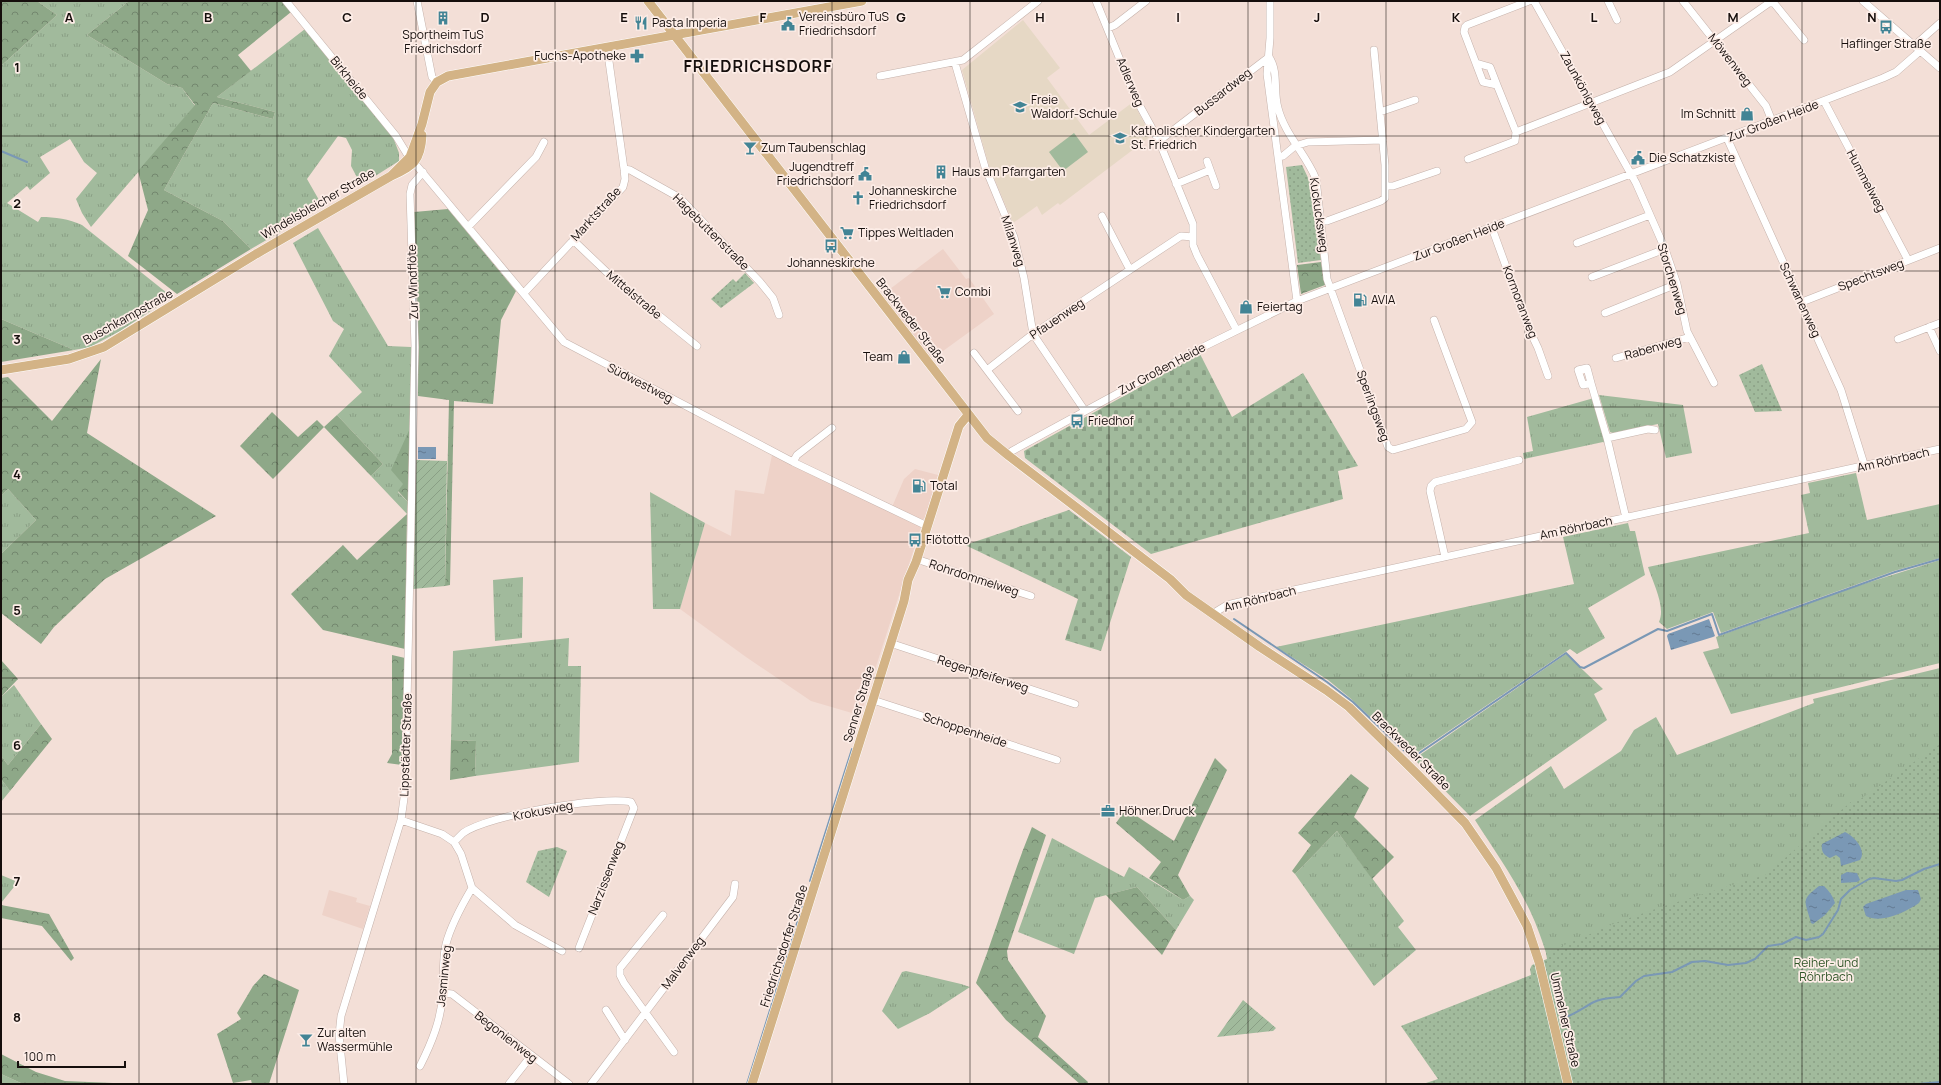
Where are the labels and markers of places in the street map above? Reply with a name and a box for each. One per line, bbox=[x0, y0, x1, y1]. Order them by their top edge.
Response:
place label: Vereinsbüro TuS Friedrichsdorf bbox=[799, 8, 889, 39]
building icon: Sportheim TuS Friedrichsdorf bbox=[435, 10, 451, 26]
place label: Pasta Imperia bbox=[652, 14, 727, 31]
restaurant icon: Pasta Imperia bbox=[633, 15, 649, 31]
public building icon: Vereinsbüro TuS Friedrichsdorf bbox=[780, 16, 796, 32]
bus stop icon: Haflinger Straße bbox=[1878, 19, 1894, 35]
place label: Sportheim TuS Friedrichsdorf bbox=[402, 26, 484, 57]
place label: Haflinger Straße bbox=[1841, 35, 1931, 52]
place label: Fuchs-Apotheke bbox=[534, 47, 626, 64]
pharmacy icon: Fuchs-Apotheke bbox=[629, 48, 645, 64]
place label: Freie Waldorf-Schule bbox=[1031, 91, 1117, 122]
school or university icon: Freie Waldorf-Schule bbox=[1012, 99, 1028, 115]
place label: Im Schnitt bbox=[1681, 105, 1736, 122]
shop icon: Im Schnitt bbox=[1739, 106, 1755, 122]
place label: Katholischer Kindergarten St. Friedrich bbox=[1131, 122, 1275, 153]
school or university icon: Katholischer Kindergarten St. Friedrich bbox=[1112, 130, 1128, 146]
place label: Zum Taubenschlag bbox=[761, 139, 866, 156]
bar icon: Zum Taubenschlag bbox=[742, 140, 758, 156]
place label: Die Schatzkiste bbox=[1649, 149, 1735, 166]
public building icon: Die Schatzkiste bbox=[1630, 150, 1646, 166]
place label: Jugendtreff Friedrichsdorf bbox=[777, 158, 855, 189]
place label: Haus am Pfarrgarten bbox=[952, 163, 1065, 180]
building icon: Haus am Pfarrgarten bbox=[933, 164, 949, 180]
public building icon: Jugendtreff Friedrichsdorf bbox=[857, 166, 873, 182]
place label: Johanneskirche Friedrichsdorf bbox=[869, 182, 957, 213]
church icon: Johanneskirche Friedrichsdorf bbox=[850, 190, 866, 206]
place label: Tippes Weltladen bbox=[858, 224, 954, 241]
supermarket icon: Tippes Weltladen bbox=[839, 225, 855, 241]
bus stop icon: Johanneskirche bbox=[823, 238, 839, 254]
place label: Johanneskirche bbox=[787, 254, 875, 271]
place label: Combi bbox=[955, 283, 991, 300]
supermarket icon: Combi bbox=[936, 284, 952, 300]
place label: AVIA bbox=[1371, 291, 1396, 308]
fuel station icon: AVIA bbox=[1352, 292, 1368, 308]
place label: Feiertag bbox=[1257, 298, 1303, 315]
shop icon: Feiertag bbox=[1238, 299, 1254, 315]
place label: Team bbox=[863, 348, 893, 365]
shop icon: Team bbox=[896, 349, 912, 365]
place label: Friedhof bbox=[1088, 412, 1135, 429]
bus stop icon: Friedhof bbox=[1069, 413, 1085, 429]
place label: Total bbox=[930, 477, 958, 494]
fuel station icon: Total bbox=[911, 478, 927, 494]
place label: Flötotto bbox=[926, 531, 970, 548]
bus stop icon: Flötotto bbox=[907, 532, 923, 548]
place label: Höhner Druck bbox=[1119, 802, 1195, 819]
office icon: Höhner Druck bbox=[1100, 803, 1116, 819]
place label: Zur alten Wassermühle bbox=[317, 1024, 393, 1055]
bar icon: Zur alten Wassermühle bbox=[298, 1032, 314, 1048]

